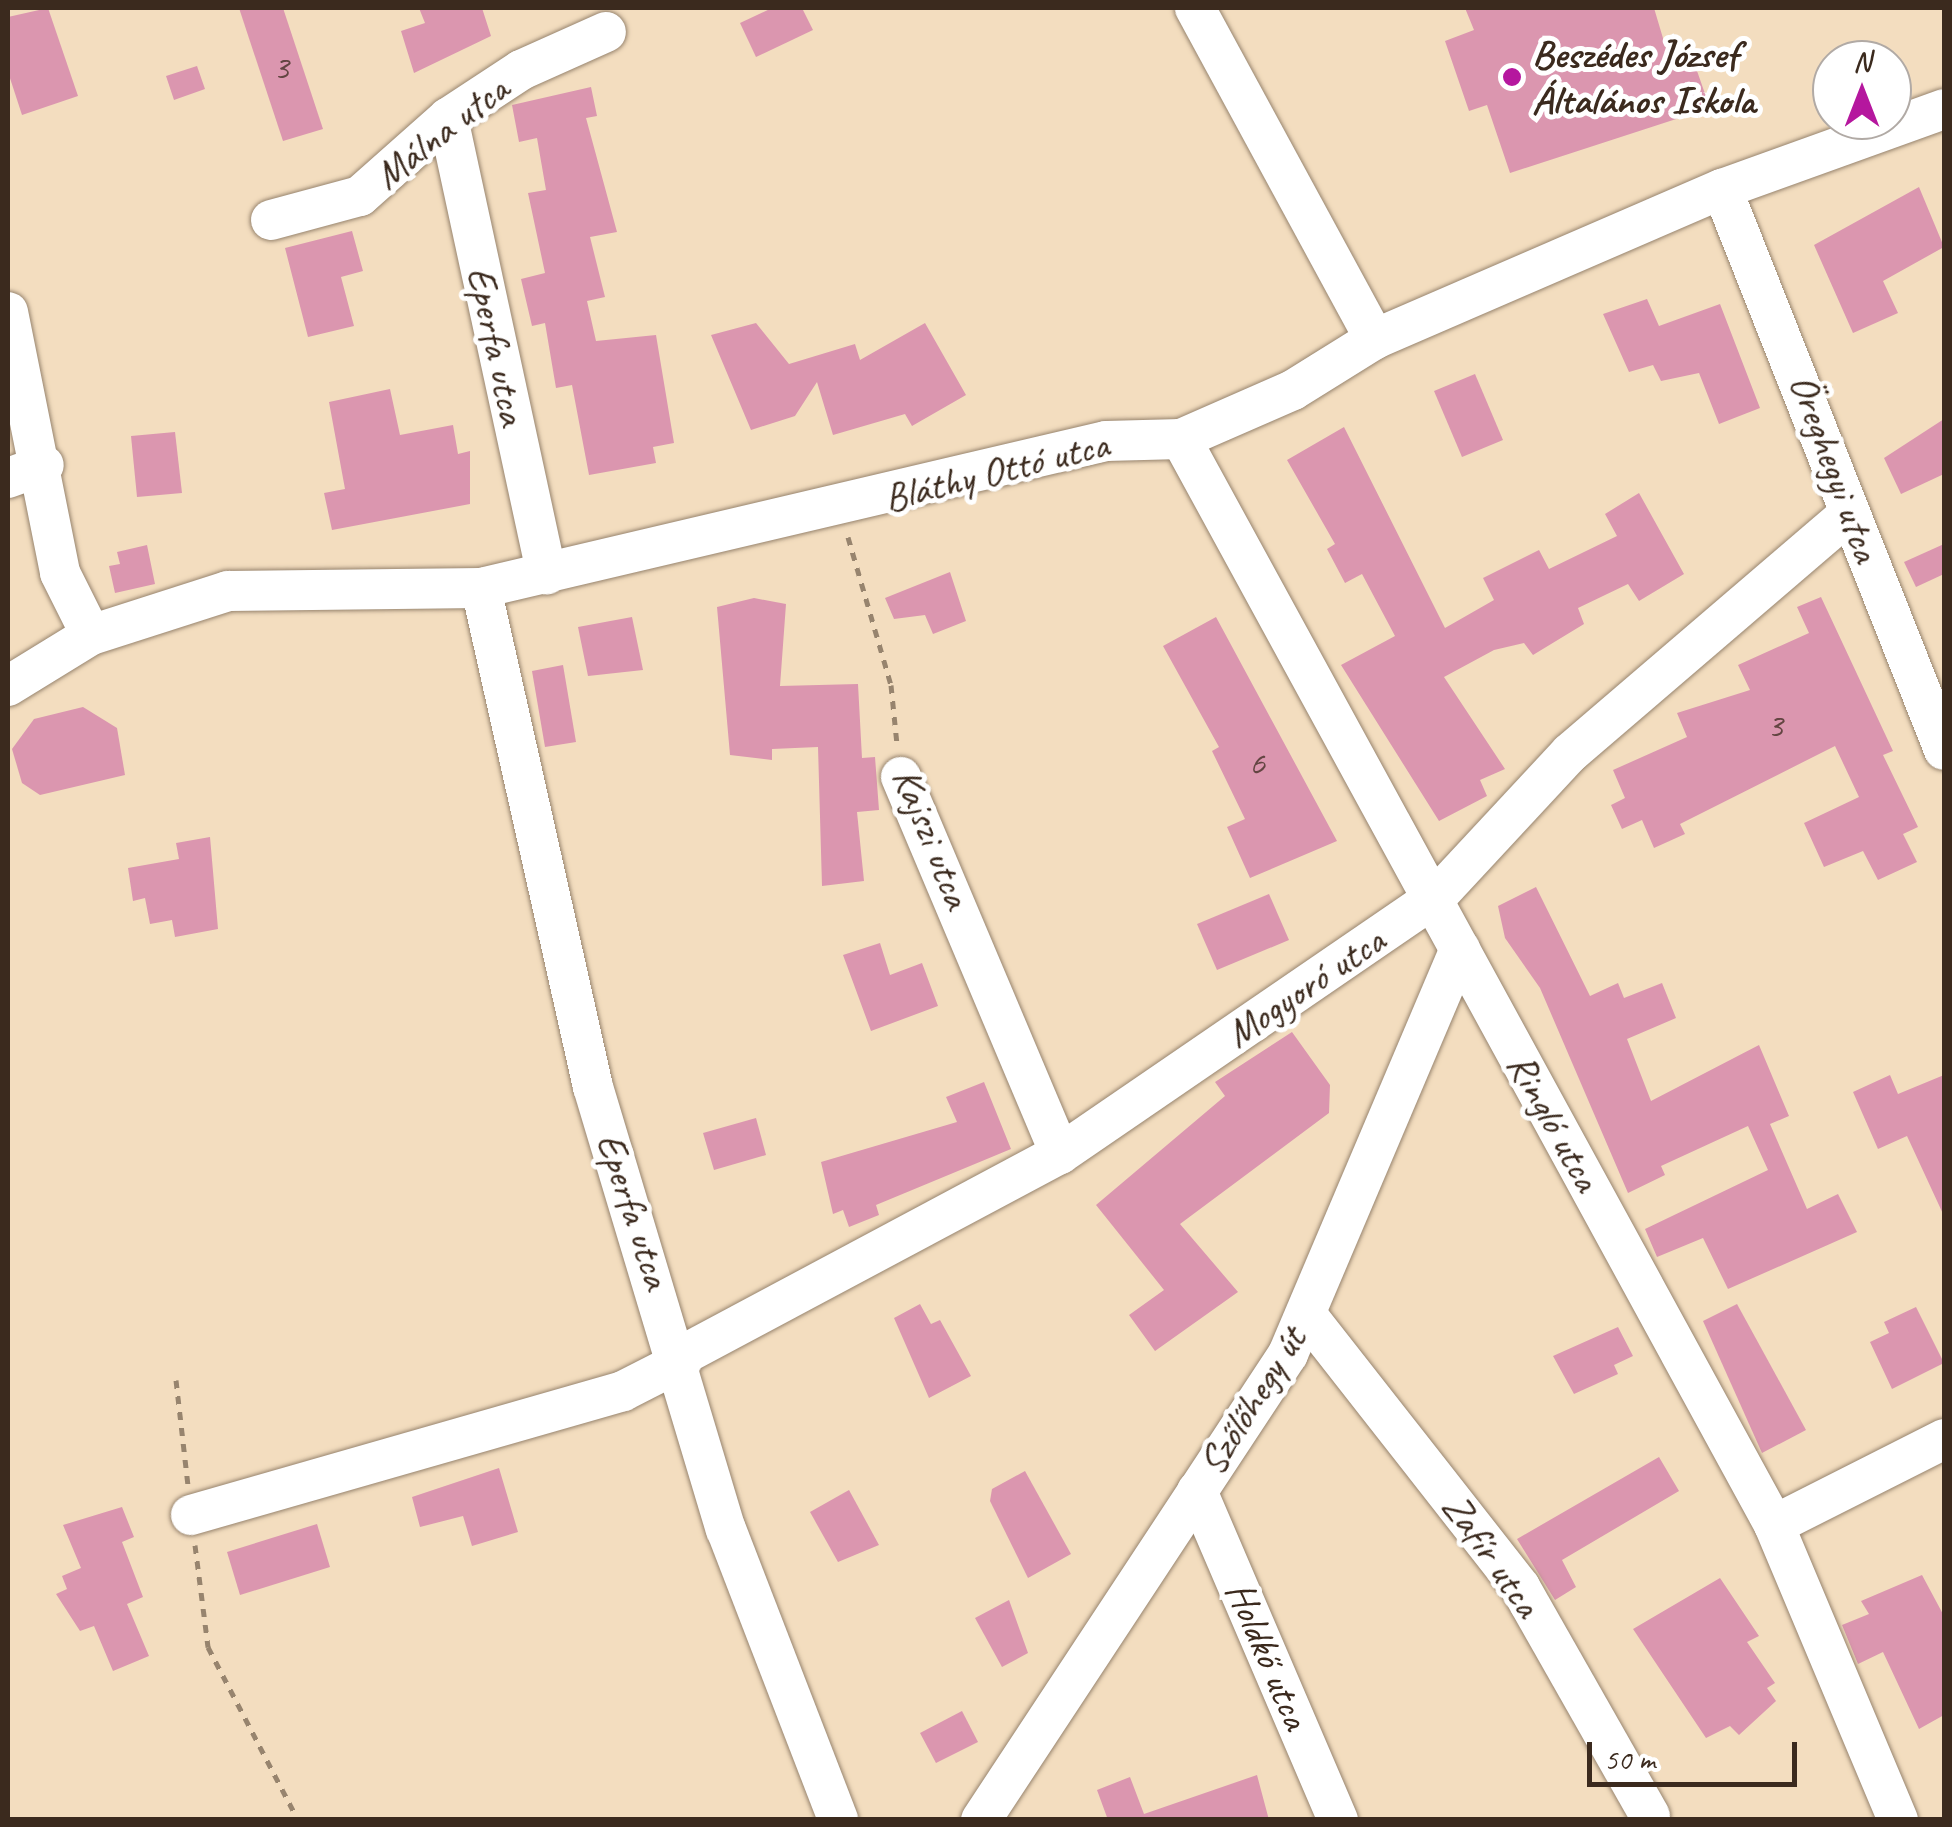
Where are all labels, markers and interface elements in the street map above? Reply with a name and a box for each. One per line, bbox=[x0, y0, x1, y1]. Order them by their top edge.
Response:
place label: Beszédes József Általános Iskola bbox=[1532, 30, 1754, 124]
north arrow bbox=[1812, 40, 1912, 140]
text: N bbox=[1853, 44, 1871, 79]
house number: 3 bbox=[273, 47, 289, 89]
street label: Málna utca bbox=[365, 65, 517, 199]
marker: Beszédes József Általános Iskola bbox=[1501, 66, 1523, 88]
street label: Eperfa utca bbox=[457, 263, 537, 429]
street label: Öreghegyi utca bbox=[1779, 368, 1891, 568]
street label: Bláthy Ottó utca bbox=[879, 420, 1113, 522]
house number: 3 bbox=[1767, 705, 1783, 747]
house number: 6 bbox=[1249, 742, 1265, 784]
street label: Kajszi utca bbox=[882, 762, 982, 914]
street label: Mogyoró utca bbox=[1216, 916, 1394, 1058]
street label: Ringló utca bbox=[1497, 1045, 1611, 1199]
street label: Eperfa utca bbox=[587, 1128, 681, 1294]
street label: Szőlőhegy út bbox=[1188, 1318, 1316, 1484]
street label: Zafír utca bbox=[1433, 1484, 1551, 1626]
street label: Holdkő utca bbox=[1216, 1574, 1320, 1736]
scale bar bbox=[1592, 1722, 1802, 1784]
text: 50 m bbox=[1604, 1740, 1655, 1778]

